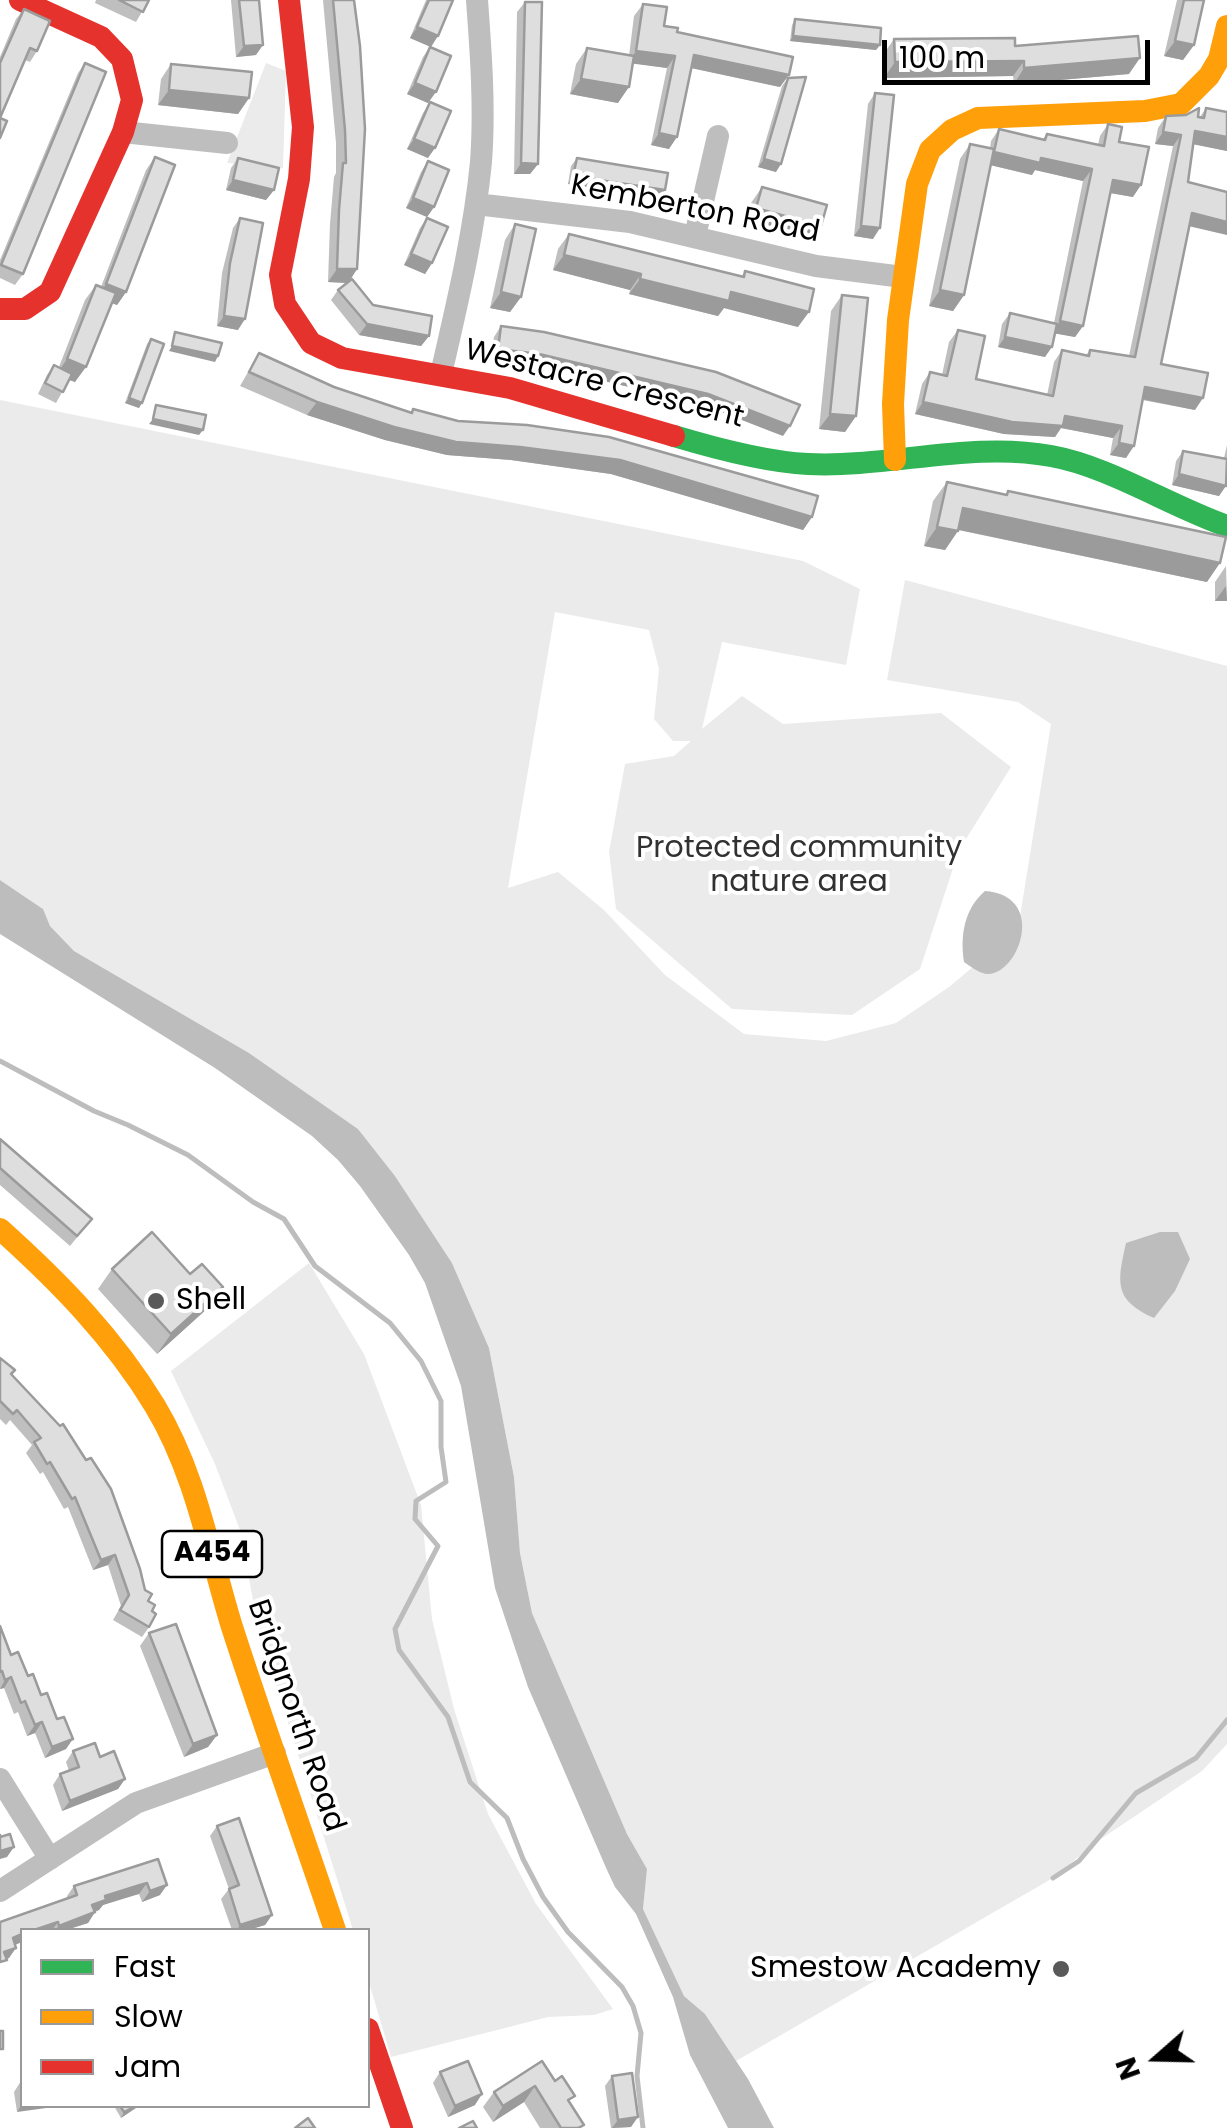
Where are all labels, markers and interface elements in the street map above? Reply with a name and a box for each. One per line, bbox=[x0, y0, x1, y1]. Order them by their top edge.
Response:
scale bar bbox=[887, 20, 1154, 82]
text: 100 m bbox=[899, 36, 985, 79]
street label: Kemberton Road bbox=[567, 168, 823, 252]
street label: Westacre Crescent bbox=[461, 333, 747, 437]
park label: Protected community nature area bbox=[636, 831, 962, 902]
place label: Shell bbox=[176, 1283, 246, 1319]
marker: Shell bbox=[145, 1290, 167, 1312]
road number: A454 bbox=[162, 1531, 262, 1577]
street label: Bridgnorth Road bbox=[238, 1595, 352, 1837]
legend bbox=[20, 1928, 370, 2108]
text: Fast bbox=[114, 1945, 176, 1988]
place label: Smestow Academy bbox=[750, 1951, 1041, 1987]
marker: Smestow Academy bbox=[1050, 1958, 1072, 1980]
text: Slow bbox=[114, 1995, 183, 2038]
north arrow bbox=[1107, 2008, 1207, 2108]
text: Jam bbox=[114, 2045, 181, 2088]
text: N bbox=[1106, 2052, 1150, 2085]

